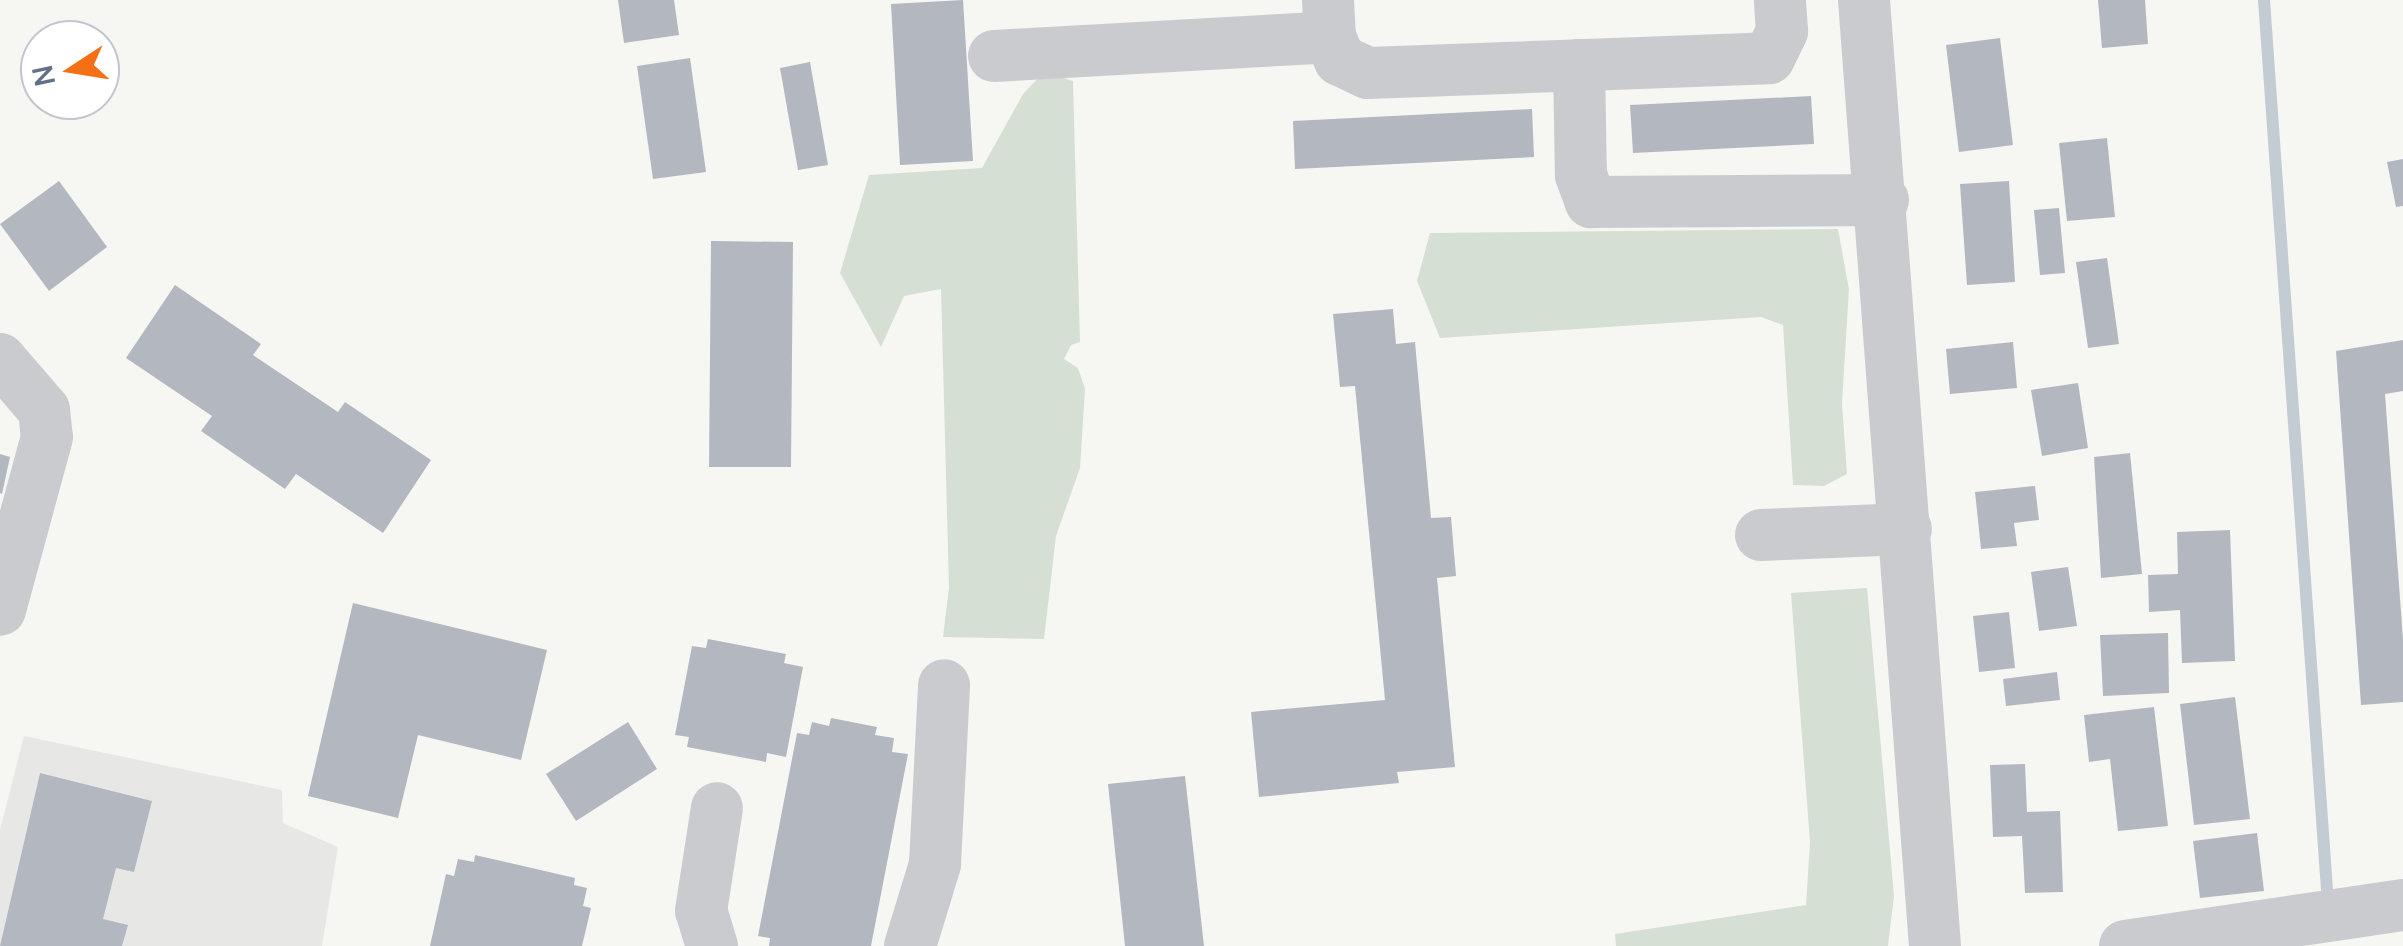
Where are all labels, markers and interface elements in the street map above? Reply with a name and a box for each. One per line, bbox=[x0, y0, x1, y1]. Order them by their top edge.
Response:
north arrow bbox=[20, 20, 120, 120]
text: N bbox=[22, 62, 63, 90]

